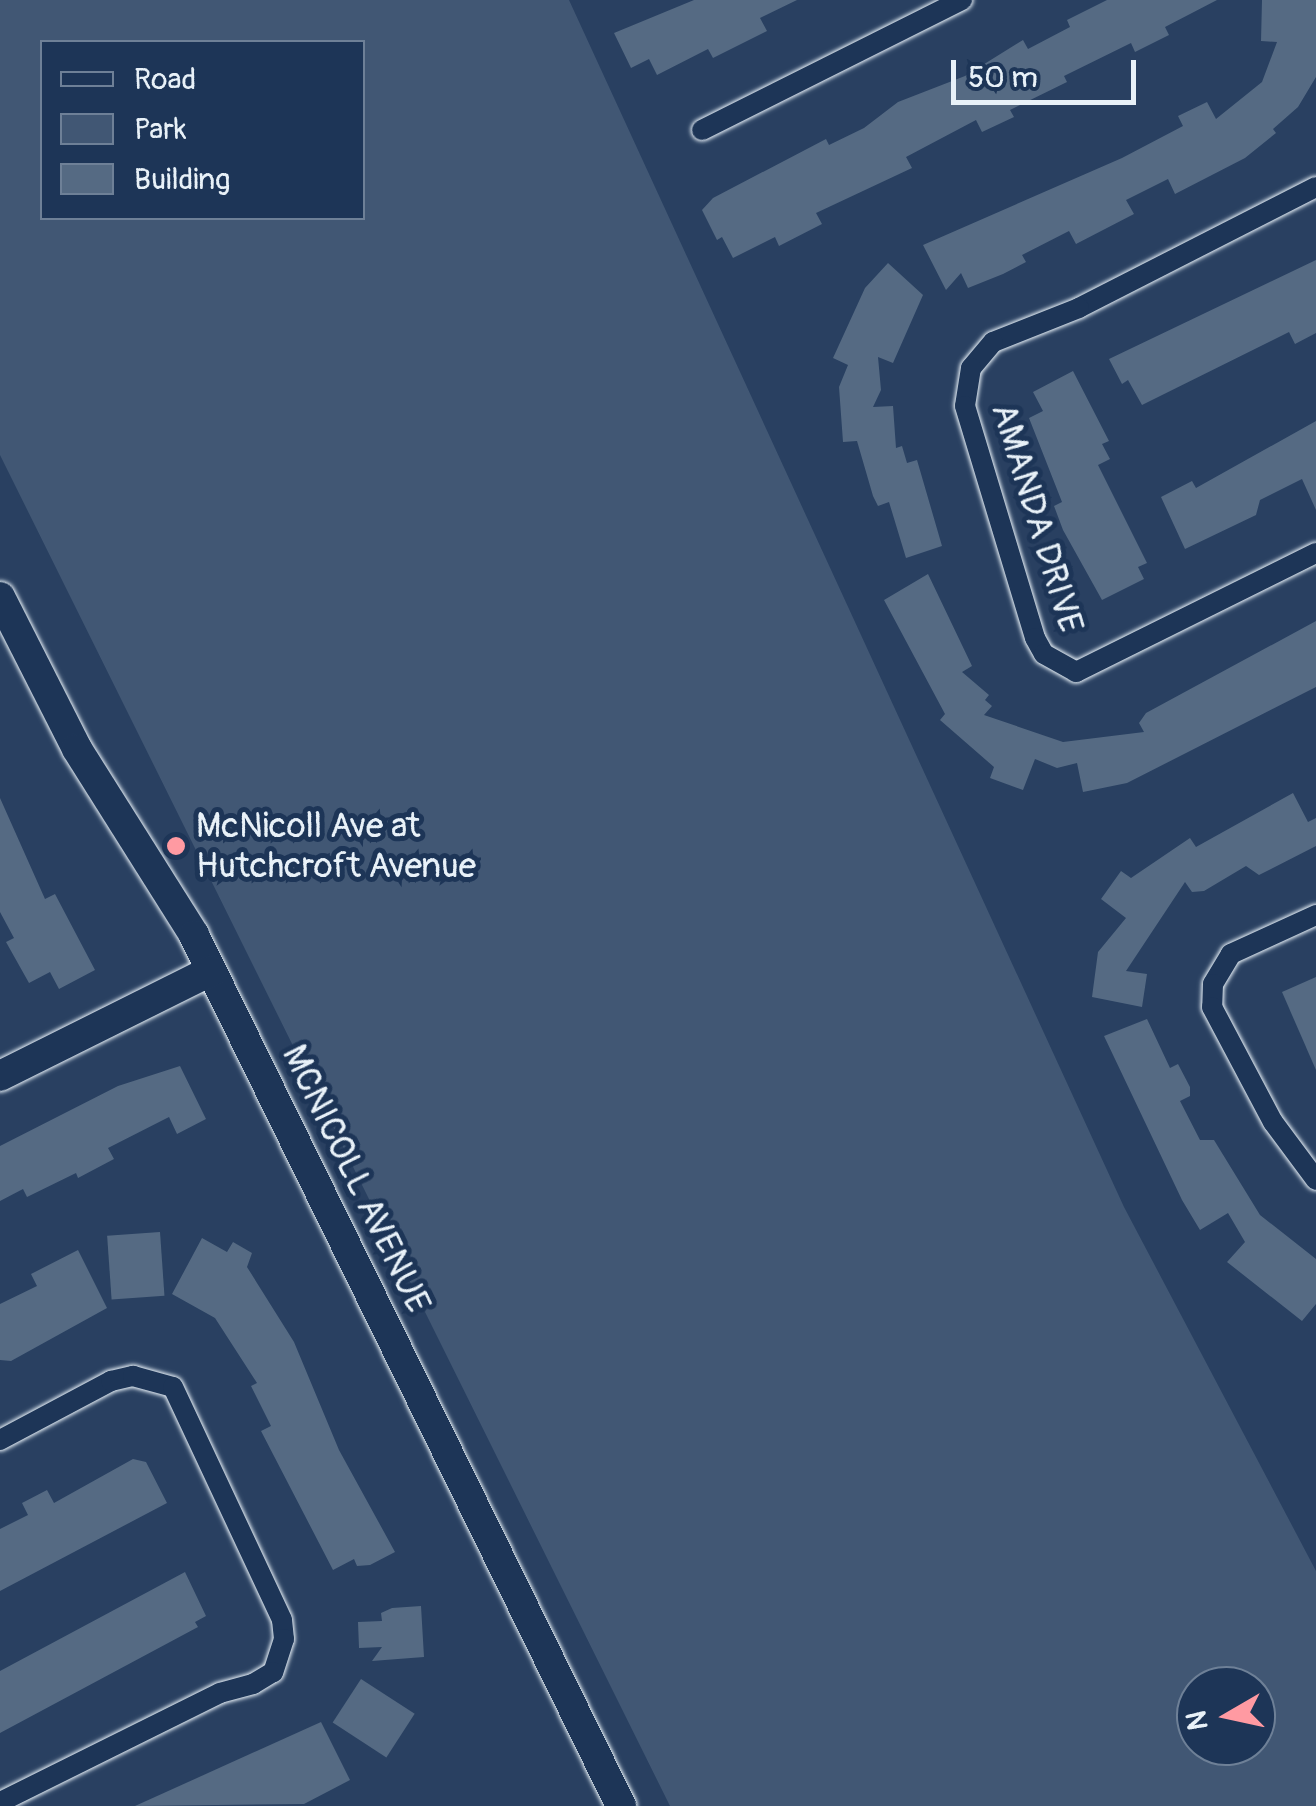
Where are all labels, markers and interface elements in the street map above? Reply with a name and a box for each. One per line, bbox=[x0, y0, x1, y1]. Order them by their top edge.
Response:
legend bbox=[40, 40, 365, 220]
scale bar bbox=[956, 40, 1141, 102]
text: 50 m bbox=[968, 59, 1038, 96]
text: Road bbox=[134, 61, 196, 98]
text: Park bbox=[134, 111, 187, 148]
text: Building bbox=[134, 161, 230, 198]
street label: AMANDA DRIVE bbox=[982, 398, 1092, 638]
place label: McNicoll Ave at Hutchcroft Avenue bbox=[196, 805, 476, 887]
marker: McNicoll Ave at Hutchcroft Avenue bbox=[165, 835, 187, 857]
street label: MCNICOLL AVENUE bbox=[273, 1038, 439, 1320]
north arrow bbox=[1176, 1666, 1276, 1766]
text: N bbox=[1179, 1708, 1217, 1733]

